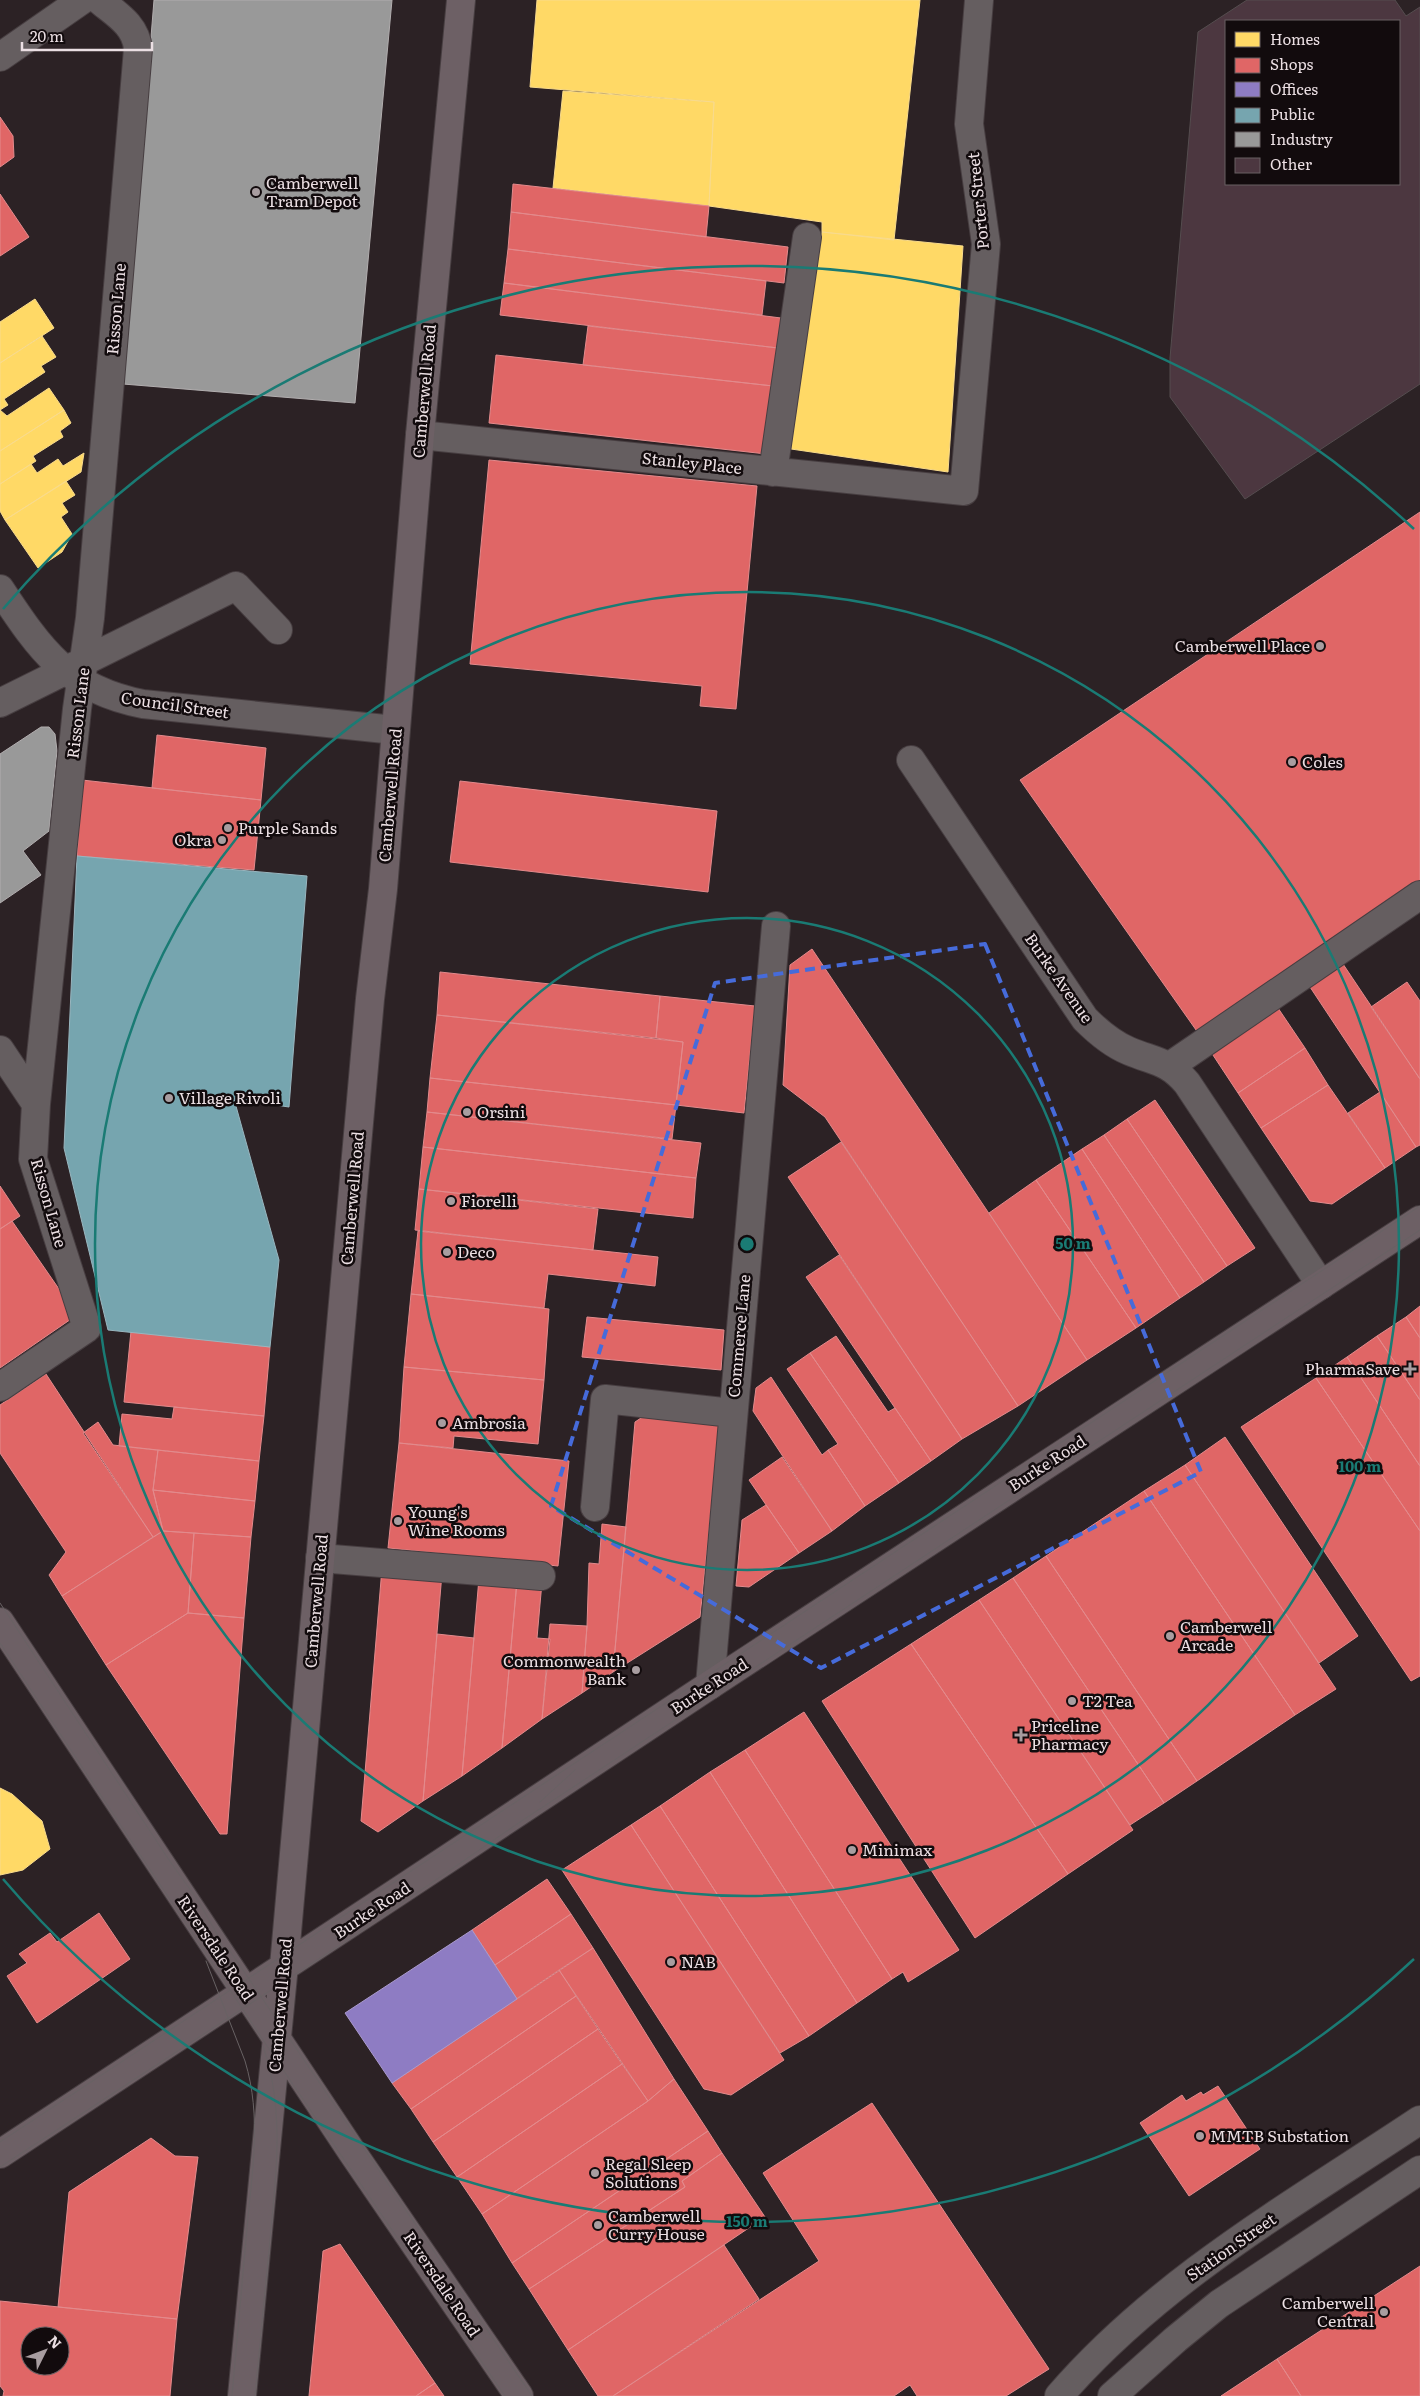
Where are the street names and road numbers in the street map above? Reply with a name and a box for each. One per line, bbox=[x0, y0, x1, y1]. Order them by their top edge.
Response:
street label: Porter Street bbox=[960, 151, 994, 251]
street label: Risson Lane bbox=[99, 262, 131, 356]
street label: Camberwell Road bbox=[405, 323, 441, 459]
street label: Stanley Place bbox=[641, 445, 743, 479]
street label: Risson Lane bbox=[59, 666, 95, 760]
street label: Council Street bbox=[120, 685, 231, 724]
street label: Camberwell Road bbox=[371, 727, 407, 863]
street label: Burke Avenue bbox=[1020, 927, 1100, 1027]
street label: Camberwell Road bbox=[333, 1130, 369, 1266]
street label: Risson Lane bbox=[26, 1155, 74, 1250]
street label: Commerce Lane bbox=[721, 1273, 755, 1399]
street label: Burke Road bbox=[1003, 1428, 1090, 1496]
street label: Camberwell Road bbox=[297, 1533, 333, 1669]
street label: Burke Road bbox=[665, 1651, 752, 1719]
street label: Burke Road bbox=[328, 1875, 415, 1944]
street label: Riversdale Road bbox=[173, 1890, 261, 2005]
street label: Camberwell Road bbox=[261, 1937, 297, 2073]
street label: Station Street bbox=[1181, 2206, 1281, 2286]
street label: Riversdale Road bbox=[399, 2226, 487, 2341]

